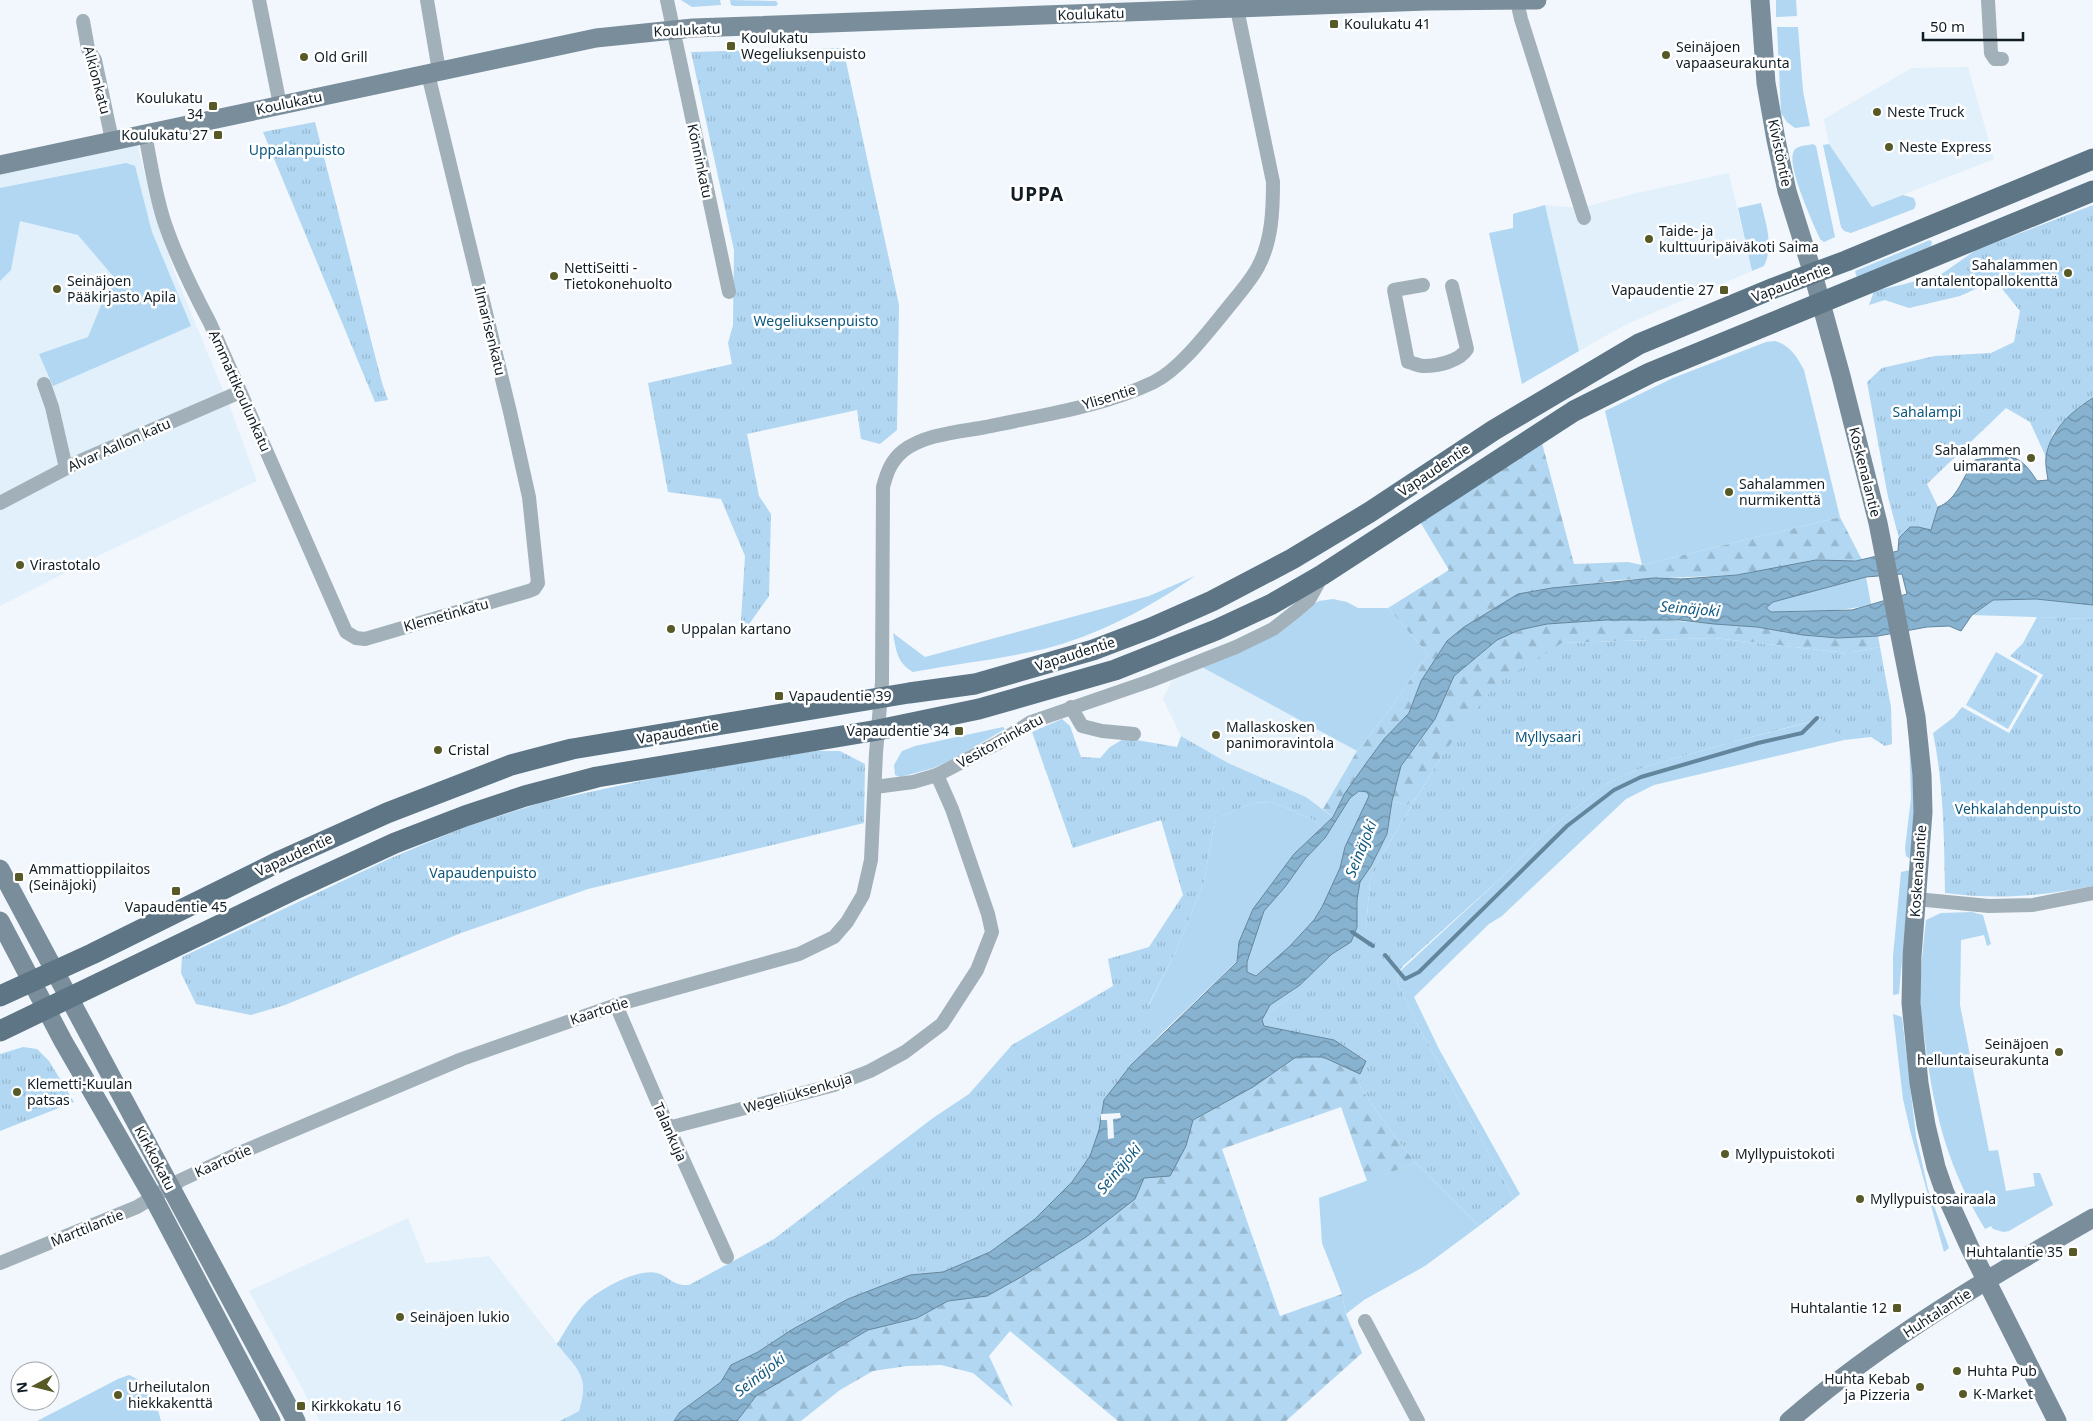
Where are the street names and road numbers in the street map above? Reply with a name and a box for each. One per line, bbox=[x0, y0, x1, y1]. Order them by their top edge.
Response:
street label: Koulukatu bbox=[1057, 3, 1125, 24]
street label: Koulukatu bbox=[653, 18, 721, 41]
street label: Alkionkatu bbox=[79, 44, 116, 116]
street label: Koulukatu bbox=[254, 86, 324, 119]
street label: Kivistöntie bbox=[1764, 117, 1797, 188]
street label: Könninkatu bbox=[683, 122, 718, 200]
street label: Vapaudentie bbox=[1749, 259, 1833, 306]
street label: Ilmarisenkatu bbox=[470, 284, 511, 377]
street label: Ammattikoulunkatu bbox=[205, 327, 276, 455]
street label: Ylisentie bbox=[1080, 379, 1138, 414]
street label: Alvar Aallon katu bbox=[64, 413, 173, 476]
street label: Koskenalantie bbox=[1845, 425, 1886, 519]
street label: Vapaudentie bbox=[1394, 438, 1473, 501]
street label: Klemetinkatu bbox=[401, 593, 491, 636]
street label: Vapaudentie bbox=[1033, 632, 1117, 675]
street label: Vesitorninkatu bbox=[953, 709, 1046, 772]
street label: Vapaudentie bbox=[635, 715, 720, 748]
street label: Koskenalantie bbox=[1905, 824, 1930, 918]
street label: Vapaudentie bbox=[252, 828, 335, 881]
street label: Kaartotie bbox=[567, 992, 631, 1029]
street label: Wegeliuksenkuja bbox=[742, 1068, 854, 1117]
street label: Talankuja bbox=[649, 1100, 692, 1164]
street label: Kirkkokatu bbox=[130, 1122, 180, 1193]
street label: Kaartotie bbox=[191, 1140, 254, 1181]
street label: Marttilantie bbox=[48, 1204, 126, 1251]
street label: Huhtalantie bbox=[1899, 1284, 1974, 1342]

